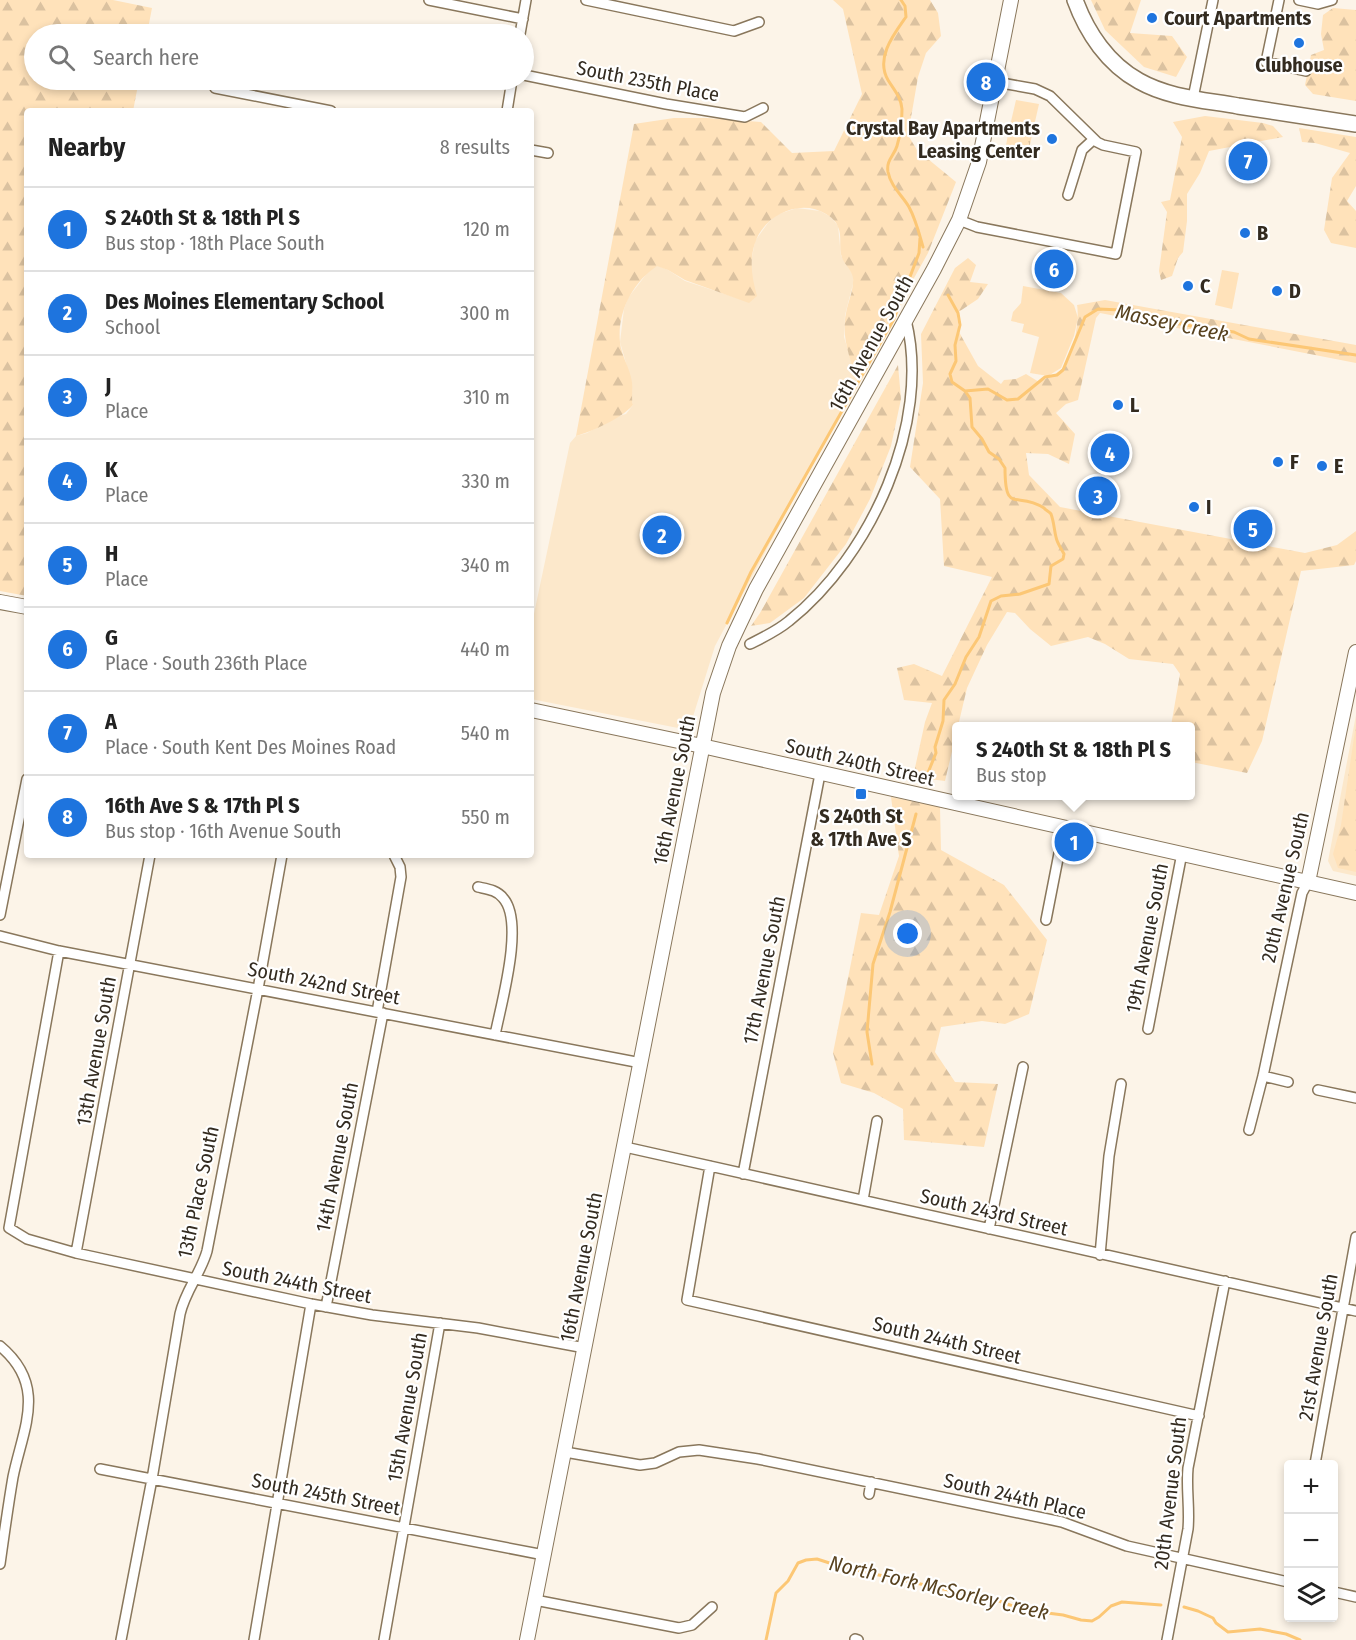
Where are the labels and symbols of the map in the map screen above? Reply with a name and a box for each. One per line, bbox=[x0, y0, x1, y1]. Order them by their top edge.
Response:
place label: Court Apartments bbox=[1164, 6, 1311, 30]
marker: Court Apartments bbox=[1145, 11, 1159, 25]
marker: Clubhouse bbox=[1292, 36, 1306, 50]
place label: Clubhouse bbox=[1255, 53, 1343, 77]
street label: South 235th Place bbox=[575, 55, 721, 107]
pin: 8 bbox=[966, 60, 1006, 104]
place label: Crystal Bay Apartments Leasing Center bbox=[846, 116, 1041, 163]
marker: Crystal Bay Apartments Leasing Center bbox=[1045, 132, 1059, 146]
pin: 7 bbox=[1228, 138, 1268, 184]
place label: B bbox=[1257, 221, 1268, 245]
marker: B bbox=[1238, 226, 1252, 240]
pin: 6 bbox=[1034, 246, 1074, 292]
street label: 16th Avenue South bbox=[824, 271, 918, 415]
place label: C bbox=[1200, 274, 1211, 298]
marker: C bbox=[1181, 279, 1195, 293]
place label: D bbox=[1289, 279, 1301, 303]
marker: D bbox=[1270, 284, 1284, 298]
water label: Massey Creek bbox=[1113, 298, 1231, 348]
place label: L bbox=[1130, 393, 1140, 417]
marker: L bbox=[1111, 398, 1125, 412]
pin: 4 bbox=[1090, 430, 1130, 476]
place label: F bbox=[1290, 450, 1299, 474]
place label: E bbox=[1334, 454, 1343, 478]
marker: F bbox=[1271, 455, 1285, 469]
marker: E bbox=[1315, 459, 1329, 473]
pin: 3 bbox=[1078, 474, 1118, 518]
place label: I bbox=[1206, 495, 1211, 519]
marker: I bbox=[1187, 500, 1201, 514]
pin: 5 bbox=[1234, 506, 1272, 552]
pin: 2 bbox=[642, 512, 682, 558]
street label: 16th Avenue South bbox=[648, 713, 700, 867]
street label: South 240th Street bbox=[783, 733, 937, 791]
marker: S 240th St & 17th Ave S bbox=[854, 787, 868, 801]
place label: S 240th St & 17th Ave S bbox=[810, 804, 912, 851]
street label: 20th Avenue South bbox=[1256, 809, 1314, 965]
pin: 1 bbox=[1054, 820, 1094, 864]
street label: 19th Avenue South bbox=[1121, 861, 1173, 1015]
street label: 17th Avenue South bbox=[738, 894, 790, 1046]
your location bbox=[893, 919, 922, 948]
street label: South 242nd Street bbox=[246, 956, 403, 1010]
street label: 13th Avenue South bbox=[71, 974, 121, 1128]
street label: 14th Avenue South bbox=[311, 1080, 363, 1234]
street label: 13th Place South bbox=[172, 1124, 224, 1260]
street label: South 243rd Street bbox=[918, 1183, 1070, 1241]
street label: 16th Avenue South bbox=[555, 1190, 607, 1344]
street label: South 244th Street bbox=[220, 1256, 374, 1308]
street label: 21st Avenue South bbox=[1293, 1272, 1343, 1422]
street label: South 244th Street bbox=[871, 1311, 1024, 1369]
street label: 15th Avenue South bbox=[382, 1330, 432, 1484]
street label: 20th Avenue South bbox=[1149, 1415, 1191, 1571]
street label: South 245th Street bbox=[250, 1468, 403, 1520]
street label: South 244th Place bbox=[941, 1468, 1089, 1524]
water label: North Fork McSorley Creek bbox=[827, 1550, 1051, 1626]

